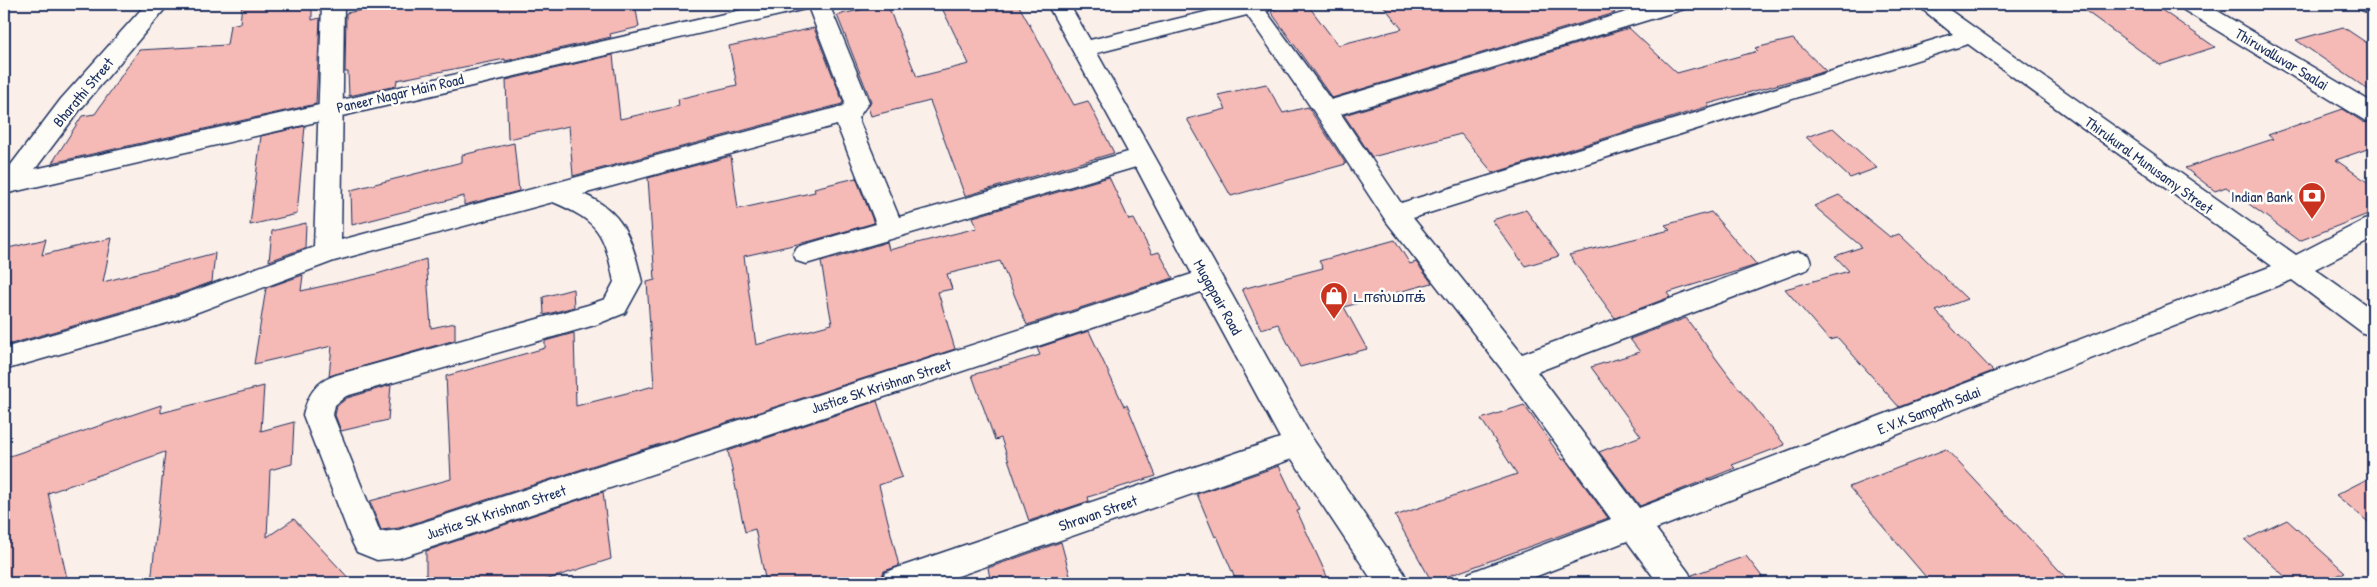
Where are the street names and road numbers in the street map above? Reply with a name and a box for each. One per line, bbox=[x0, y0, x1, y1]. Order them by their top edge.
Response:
street label: Thiruvalluvar Saalai bbox=[2231, 23, 2333, 95]
street label: Bharathi Street bbox=[48, 52, 119, 131]
street label: Paneer Nagar Main Road bbox=[334, 68, 466, 118]
street label: Thirukural Munusamy Street bbox=[2081, 111, 2218, 219]
street label: Mugappair Road bbox=[1189, 255, 1247, 339]
street label: Justice SK Krishnan Street bbox=[808, 353, 955, 419]
street label: E.V.K Sampath Salai bbox=[1874, 381, 1984, 439]
street label: Justice SK Krishnan Street bbox=[423, 479, 570, 545]
street label: Shravan Street bbox=[1056, 489, 1141, 536]

